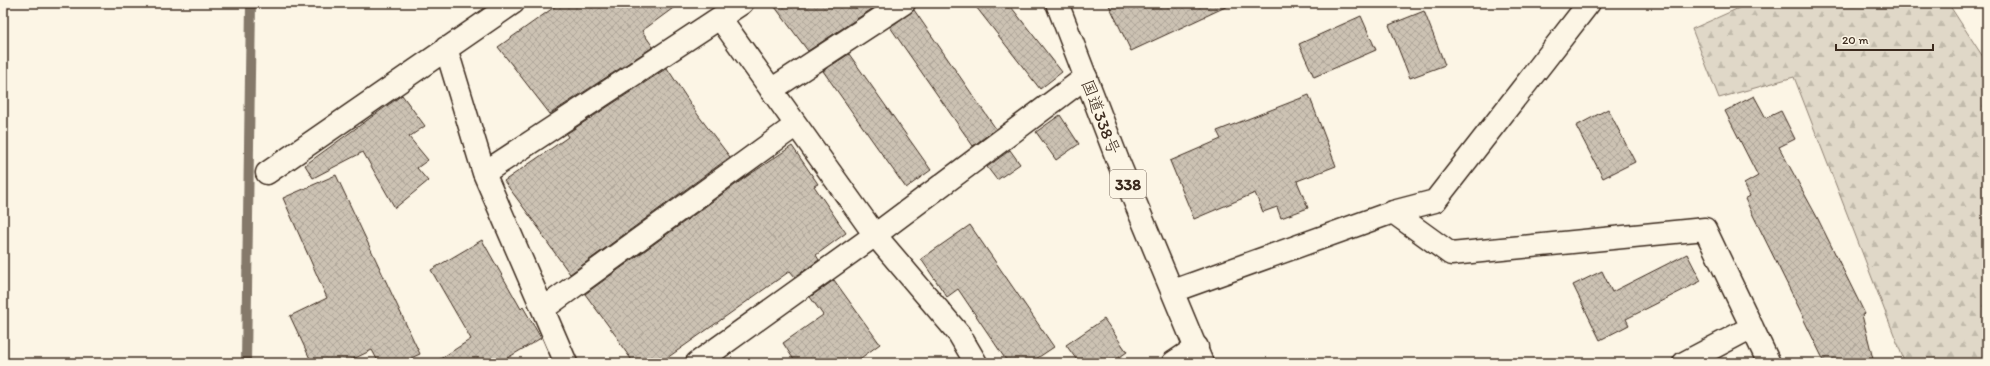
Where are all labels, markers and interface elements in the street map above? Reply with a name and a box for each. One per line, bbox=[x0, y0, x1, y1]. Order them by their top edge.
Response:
scale bar bbox=[1836, 26, 1933, 52]
text: 20 m bbox=[1842, 33, 1869, 47]
street label: 国道338号 bbox=[1078, 77, 1124, 157]
road number: 338 bbox=[1110, 170, 1146, 198]

